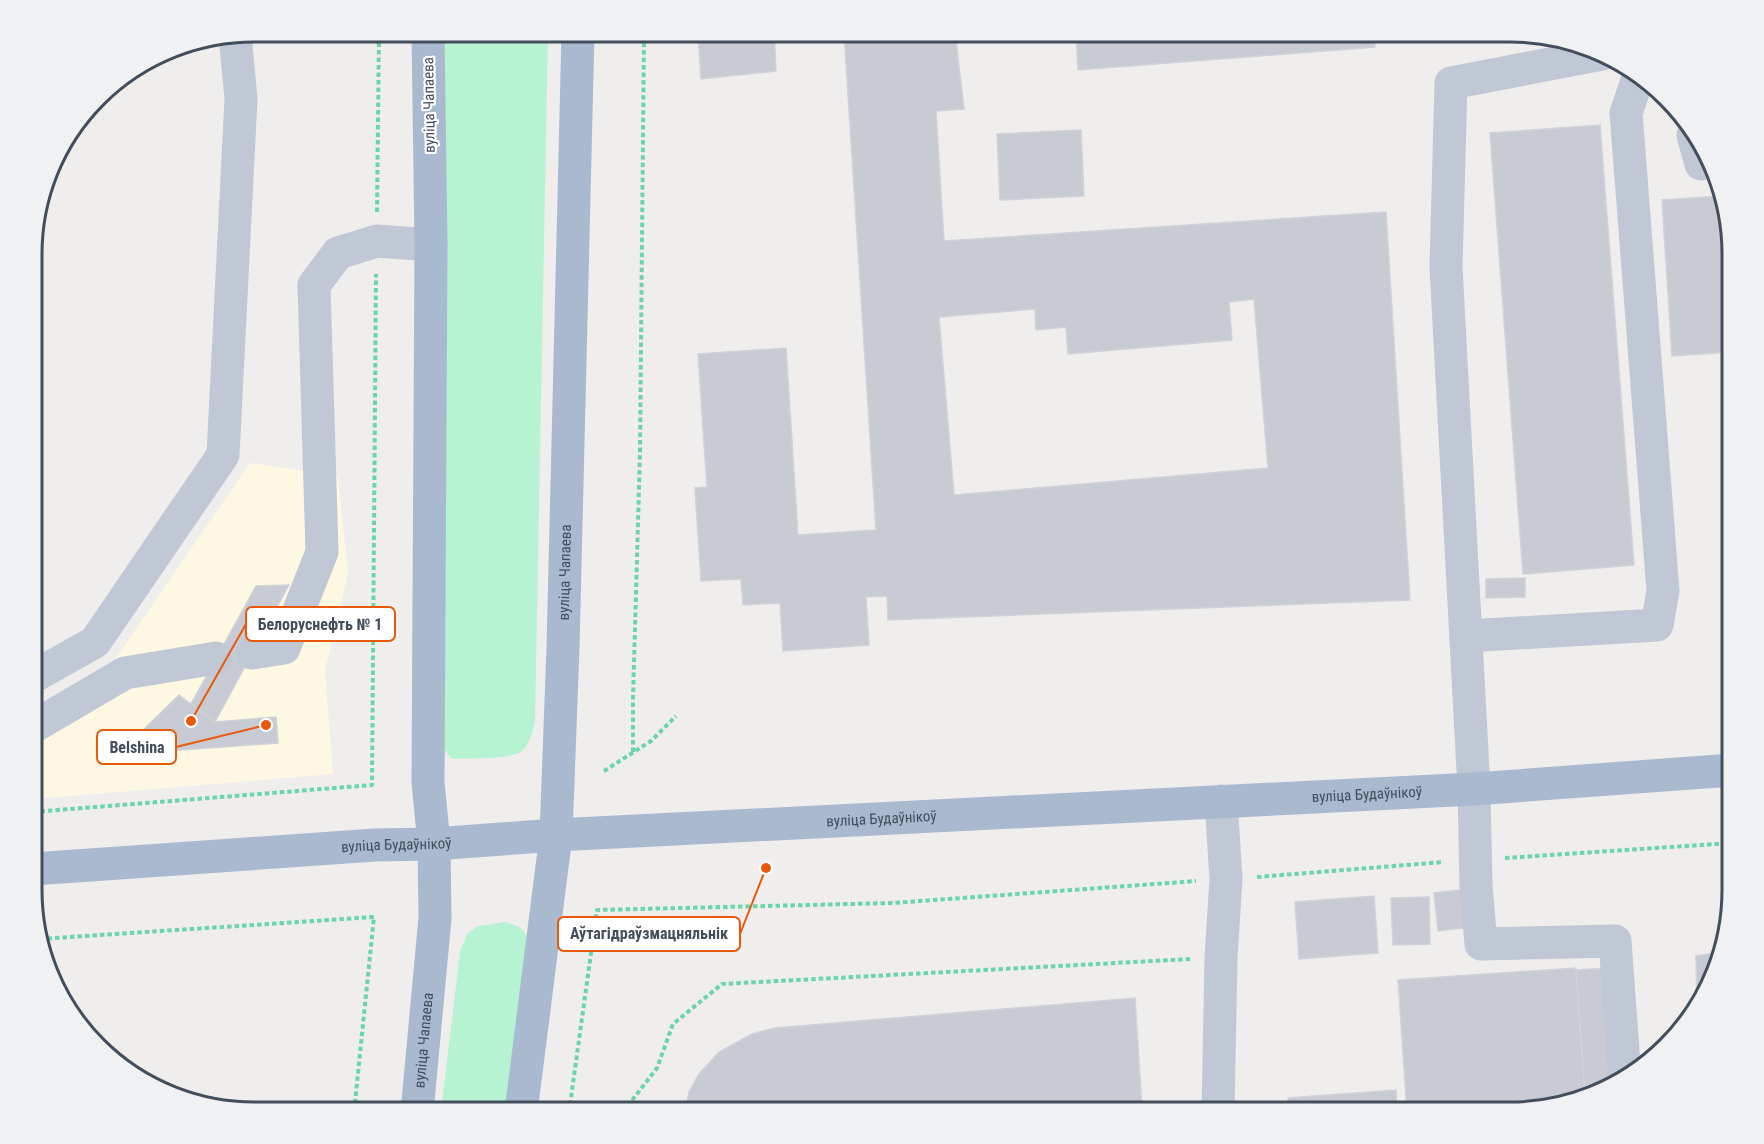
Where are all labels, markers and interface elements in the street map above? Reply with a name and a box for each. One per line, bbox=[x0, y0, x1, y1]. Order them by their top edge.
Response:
street label: вуліца Чапаева bbox=[419, 57, 439, 153]
street label: вуліца Чапаева bbox=[555, 524, 575, 620]
callout: Белоруснефть № 1 bbox=[246, 607, 395, 641]
text: Белоруснефть № 1 bbox=[258, 615, 382, 634]
callout: Belshina bbox=[97, 730, 176, 764]
text: Belshina bbox=[109, 738, 165, 757]
street label: вуліца Будаўнікоў bbox=[1311, 783, 1422, 806]
street label: вуліца Будаўнікоў bbox=[826, 807, 937, 830]
street label: вуліца Будаўнікоў bbox=[340, 834, 452, 856]
callout: Аўтагідраўзмацняльнік bbox=[558, 917, 740, 951]
text: Аўтагідраўзмацняльнік bbox=[570, 924, 728, 943]
street label: вуліца Чапаева bbox=[410, 992, 437, 1089]

